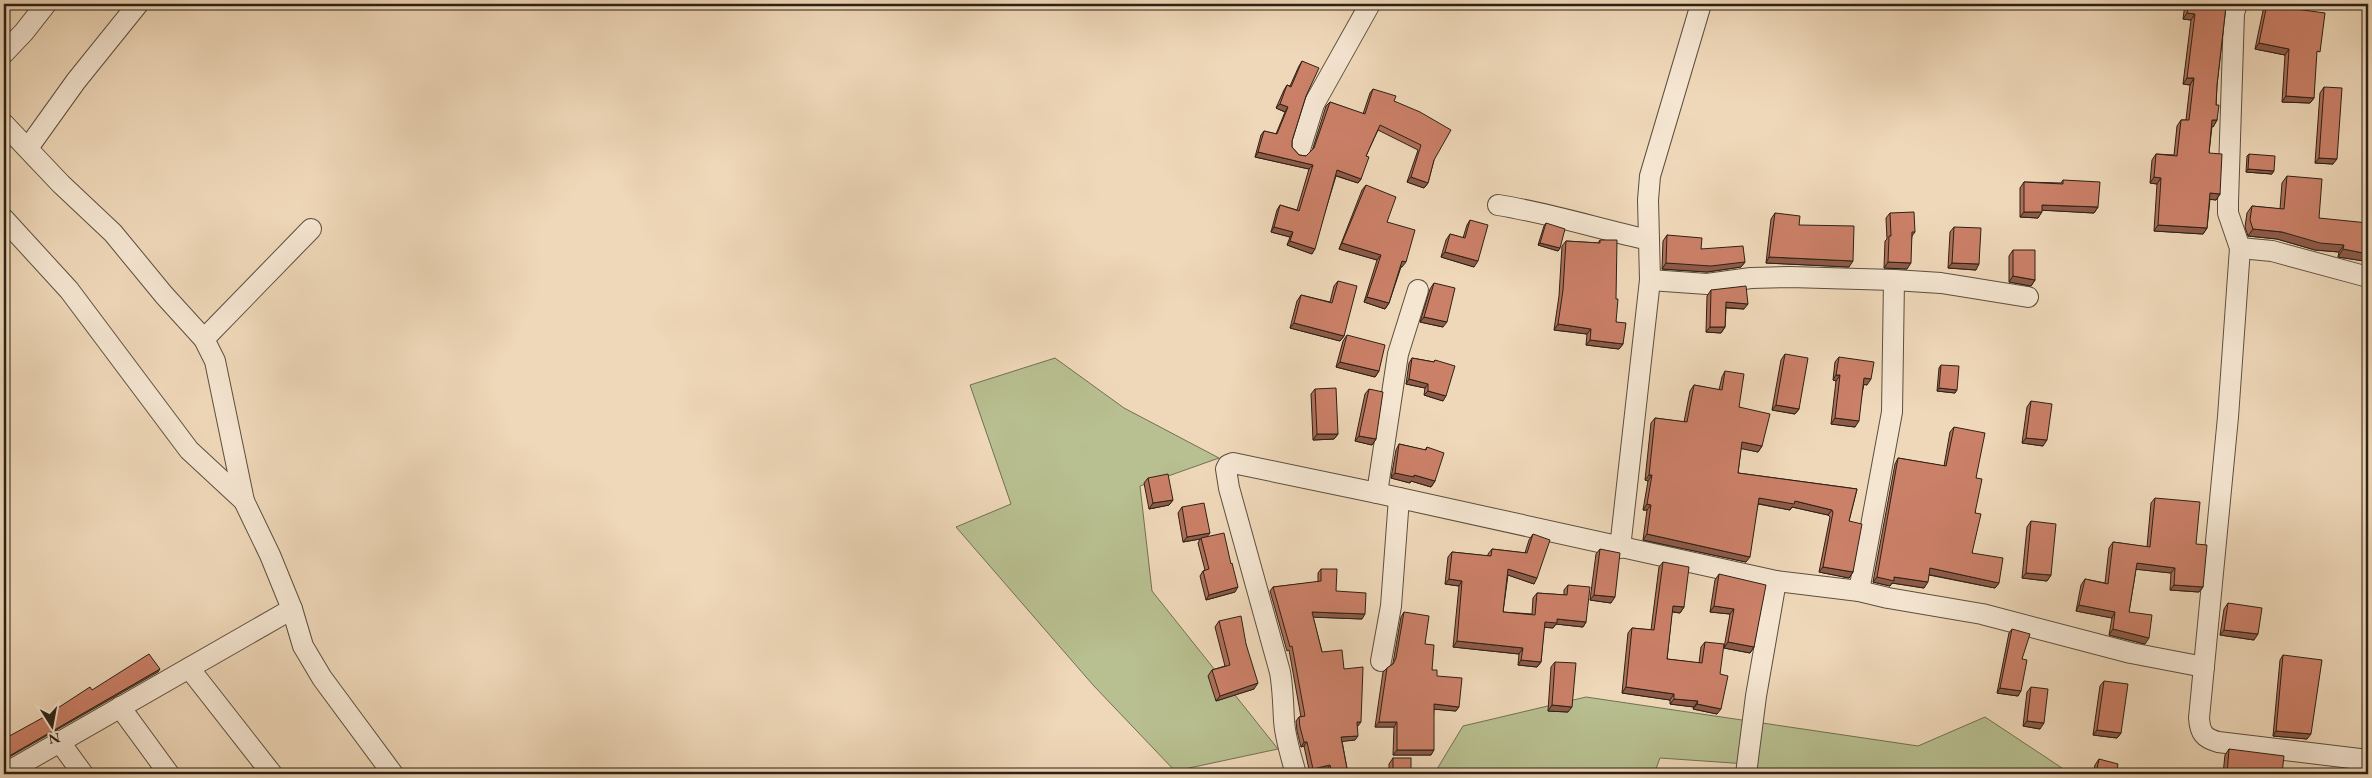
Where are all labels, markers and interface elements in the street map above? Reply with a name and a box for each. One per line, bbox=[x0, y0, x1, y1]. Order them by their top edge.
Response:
north arrow bbox=[28, 700, 78, 750]
text: N bbox=[47, 729, 62, 749]

